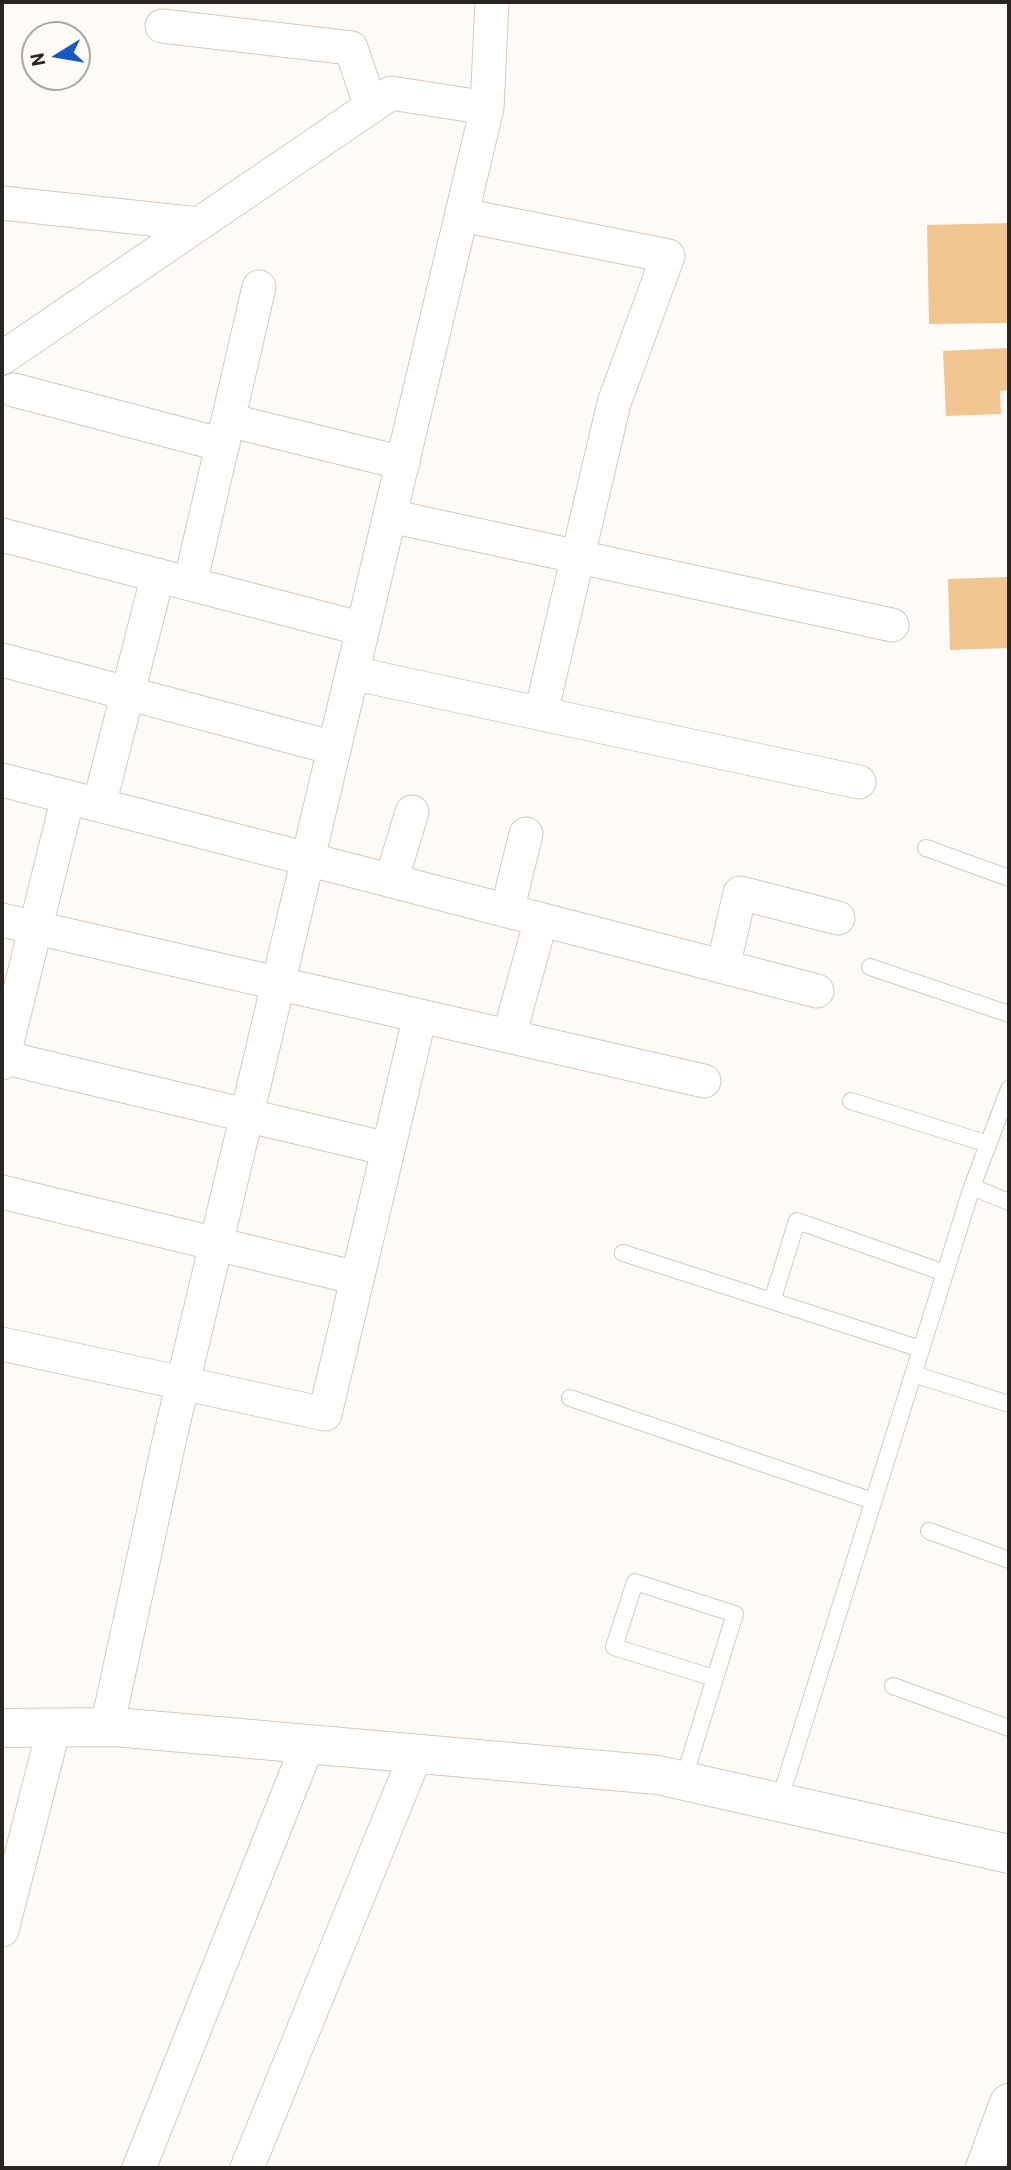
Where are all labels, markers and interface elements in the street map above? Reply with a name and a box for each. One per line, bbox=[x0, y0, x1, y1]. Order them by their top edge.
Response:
north arrow bbox=[21, 21, 91, 91]
text: N bbox=[24, 51, 49, 68]

